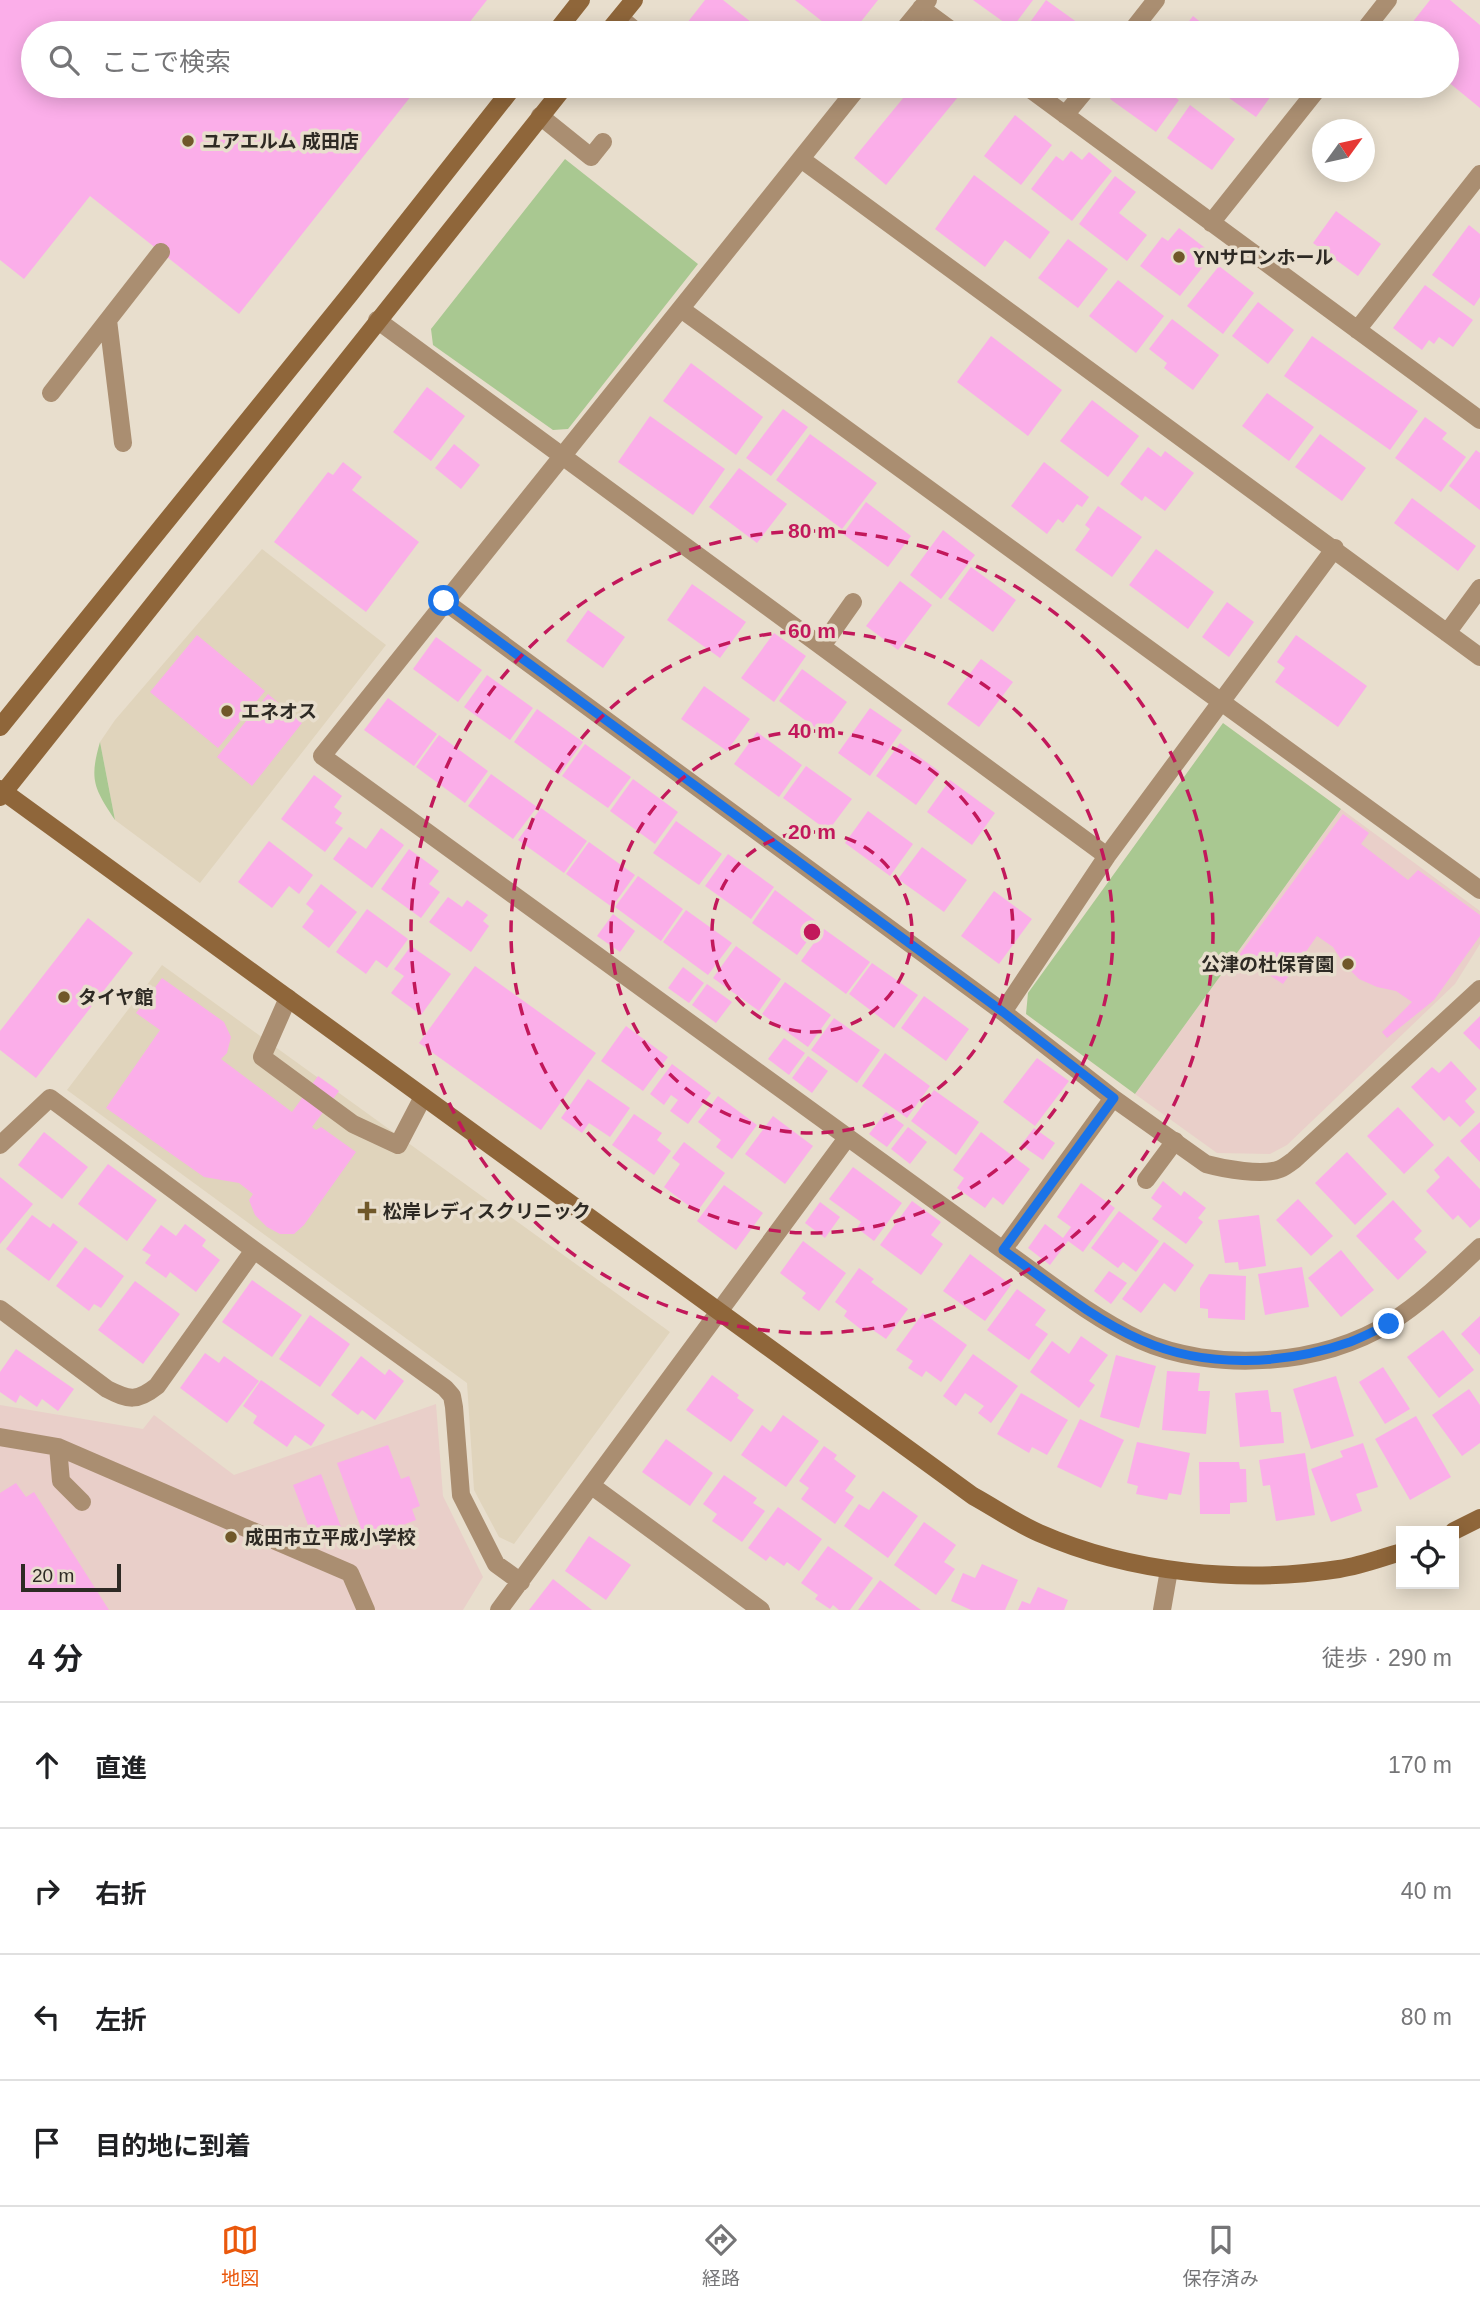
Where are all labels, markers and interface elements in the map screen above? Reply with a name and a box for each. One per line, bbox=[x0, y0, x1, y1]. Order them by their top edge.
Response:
search box bbox=[21, 21, 1459, 98]
icon: search bbox=[45, 41, 83, 79]
text: ここで検索 bbox=[101, 47, 231, 77]
north arrow bbox=[1312, 119, 1375, 182]
place label: ユアエルム 成田店 bbox=[202, 131, 359, 152]
marker: ユアエルム 成田店 bbox=[180, 133, 196, 149]
place label: YNサロンホール bbox=[1193, 247, 1333, 268]
marker: YNサロンホール bbox=[1171, 249, 1187, 265]
text: 80 m bbox=[788, 519, 836, 542]
route start bbox=[428, 585, 459, 616]
text: 60 m bbox=[788, 619, 836, 642]
place label: エネオス bbox=[241, 701, 317, 722]
marker: エネオス bbox=[219, 703, 235, 719]
text: 40 m bbox=[788, 719, 836, 742]
text: 20 m bbox=[788, 820, 836, 843]
centre of rings bbox=[800, 920, 824, 944]
place label: 公津の杜保育園 bbox=[1201, 954, 1334, 975]
marker: 公津の杜保育園 bbox=[1340, 956, 1356, 972]
place label: タイヤ館 bbox=[78, 987, 153, 1008]
marker: タイヤ館 bbox=[56, 989, 72, 1005]
marker: 松岸レディスクリニック bbox=[357, 1201, 377, 1221]
place label: 松岸レディスクリニック bbox=[383, 1201, 591, 1222]
route end bbox=[1373, 1308, 1404, 1339]
map controls bbox=[1396, 1526, 1459, 1589]
button: locate bbox=[1396, 1526, 1459, 1589]
place label: 成田市立平成小学校 bbox=[245, 1527, 416, 1548]
marker: 成田市立平成小学校 bbox=[223, 1529, 239, 1545]
scale bar bbox=[21, 1561, 121, 1593]
text: 20 m bbox=[32, 1565, 74, 1586]
text: 4 分 bbox=[28, 1642, 83, 1675]
text: 徒歩 · 290 m bbox=[1322, 1645, 1452, 1671]
icon: ahead bbox=[28, 1746, 66, 1784]
text: 170 m bbox=[1388, 1752, 1452, 1778]
text: 直進 bbox=[95, 1753, 147, 1783]
icon: right bbox=[28, 1872, 66, 1910]
text: 40 m bbox=[1401, 1878, 1452, 1904]
text: 右折 bbox=[95, 1879, 147, 1909]
icon: left bbox=[28, 1998, 66, 2036]
text: 80 m bbox=[1401, 2004, 1452, 2030]
text: 左折 bbox=[95, 2005, 147, 2035]
icon: arrive bbox=[28, 2124, 66, 2162]
text: 目的地に到着 bbox=[95, 2131, 251, 2161]
tab: 地図 bbox=[221, 2221, 259, 2290]
tab: 経路 bbox=[702, 2221, 740, 2290]
tab: 保存済み bbox=[1183, 2221, 1259, 2290]

